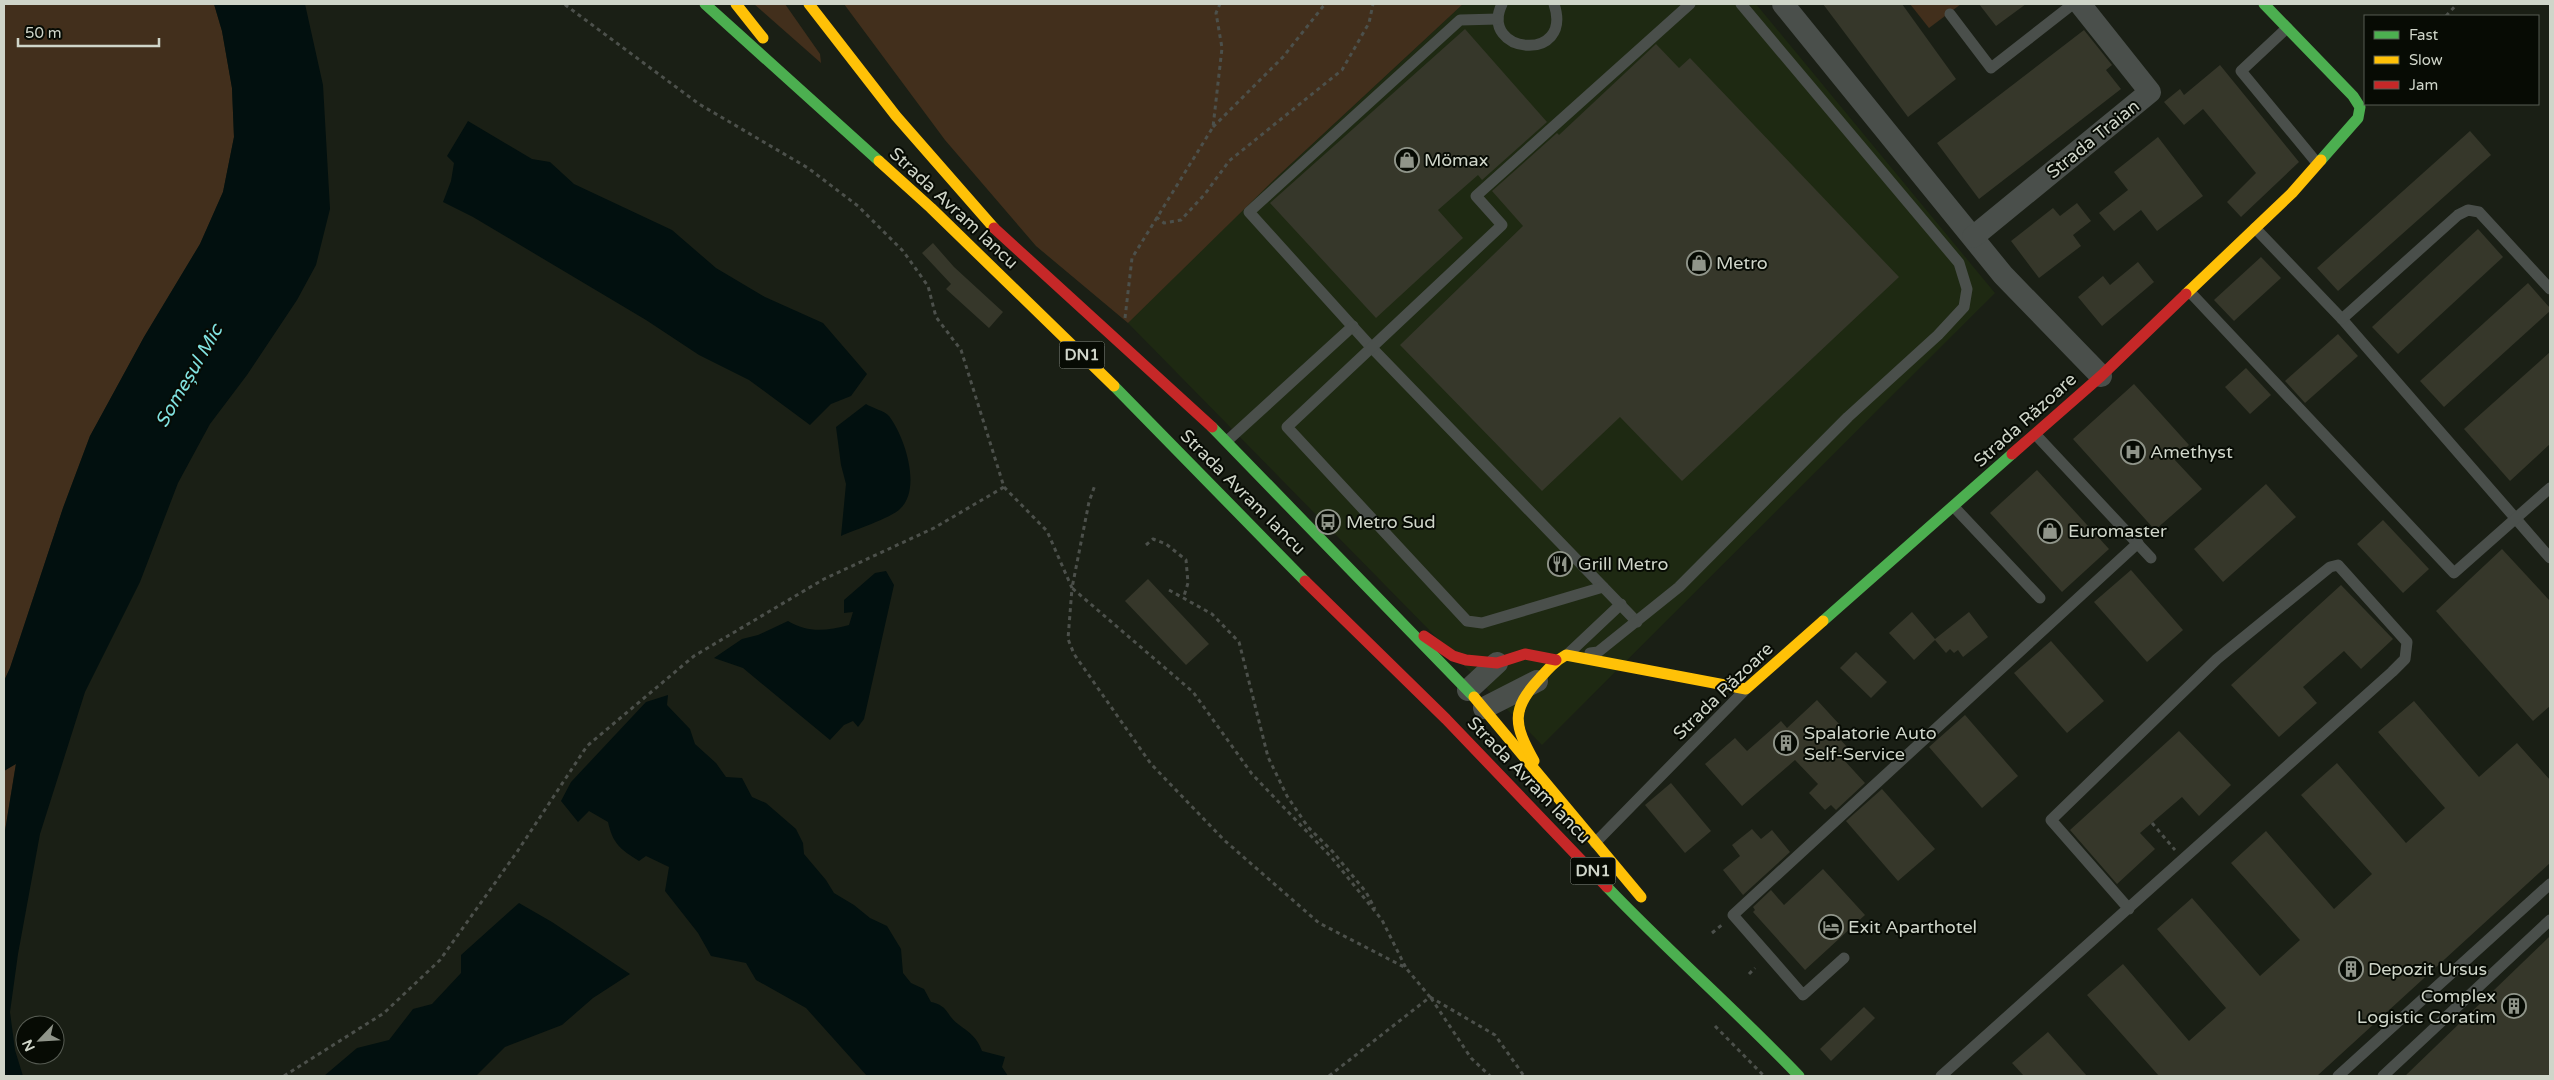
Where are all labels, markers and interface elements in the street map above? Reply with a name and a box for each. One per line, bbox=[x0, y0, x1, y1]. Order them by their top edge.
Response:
scale bar bbox=[18, 15, 159, 47]
legend bbox=[2364, 15, 2539, 105]
text: 50 m bbox=[25, 24, 62, 42]
text: Fast bbox=[2409, 26, 2439, 44]
text: Slow bbox=[2409, 51, 2443, 69]
text: Jam bbox=[2409, 76, 2438, 94]
street label: Strada Traian bbox=[2042, 95, 2144, 183]
street label: Strada Avram Iancu bbox=[885, 143, 1023, 273]
shop icon: Mömax bbox=[1394, 147, 1420, 173]
place label: Mömax bbox=[1424, 149, 1488, 171]
shop icon: Metro bbox=[1686, 250, 1712, 276]
place label: Metro bbox=[1716, 252, 1768, 274]
water label: Someșul Mic bbox=[151, 319, 228, 431]
road number: DN1 bbox=[1060, 342, 1104, 368]
street label: Strada Răzoare bbox=[1969, 368, 2081, 472]
street label: Strada Avram Iancu bbox=[1176, 425, 1310, 559]
hospital icon: Amethyst bbox=[2120, 439, 2146, 465]
place label: Amethyst bbox=[2150, 441, 2233, 463]
bus stop icon: Metro Sud bbox=[1315, 509, 1341, 535]
place label: Metro Sud bbox=[1346, 511, 1436, 533]
shop icon: Euromaster bbox=[2037, 518, 2063, 544]
place label: Euromaster bbox=[2068, 520, 2167, 542]
restaurant icon: Grill Metro bbox=[1547, 551, 1573, 577]
place label: Grill Metro bbox=[1578, 553, 1668, 575]
street label: Strada Răzoare bbox=[1668, 638, 1778, 744]
street label: Strada Avram Iancu bbox=[1463, 712, 1595, 848]
place label: Spalatorie Auto Self-Service bbox=[1804, 722, 1937, 765]
building icon: Spalatorie Auto Self-Service bbox=[1773, 730, 1799, 756]
road number: DN1 bbox=[1570, 858, 1616, 884]
hotel icon: Exit Aparthotel bbox=[1818, 914, 1844, 940]
place label: Exit Aparthotel bbox=[1848, 916, 1977, 938]
building icon: Depozit Ursus bbox=[2338, 956, 2364, 982]
place label: Depozit Ursus bbox=[2368, 958, 2487, 980]
place label: Complex Logistic Coratim bbox=[2357, 985, 2496, 1028]
building icon: Complex Logistic Coratim bbox=[2501, 993, 2527, 1019]
north arrow bbox=[15, 1015, 65, 1065]
text: N bbox=[19, 1037, 39, 1054]

